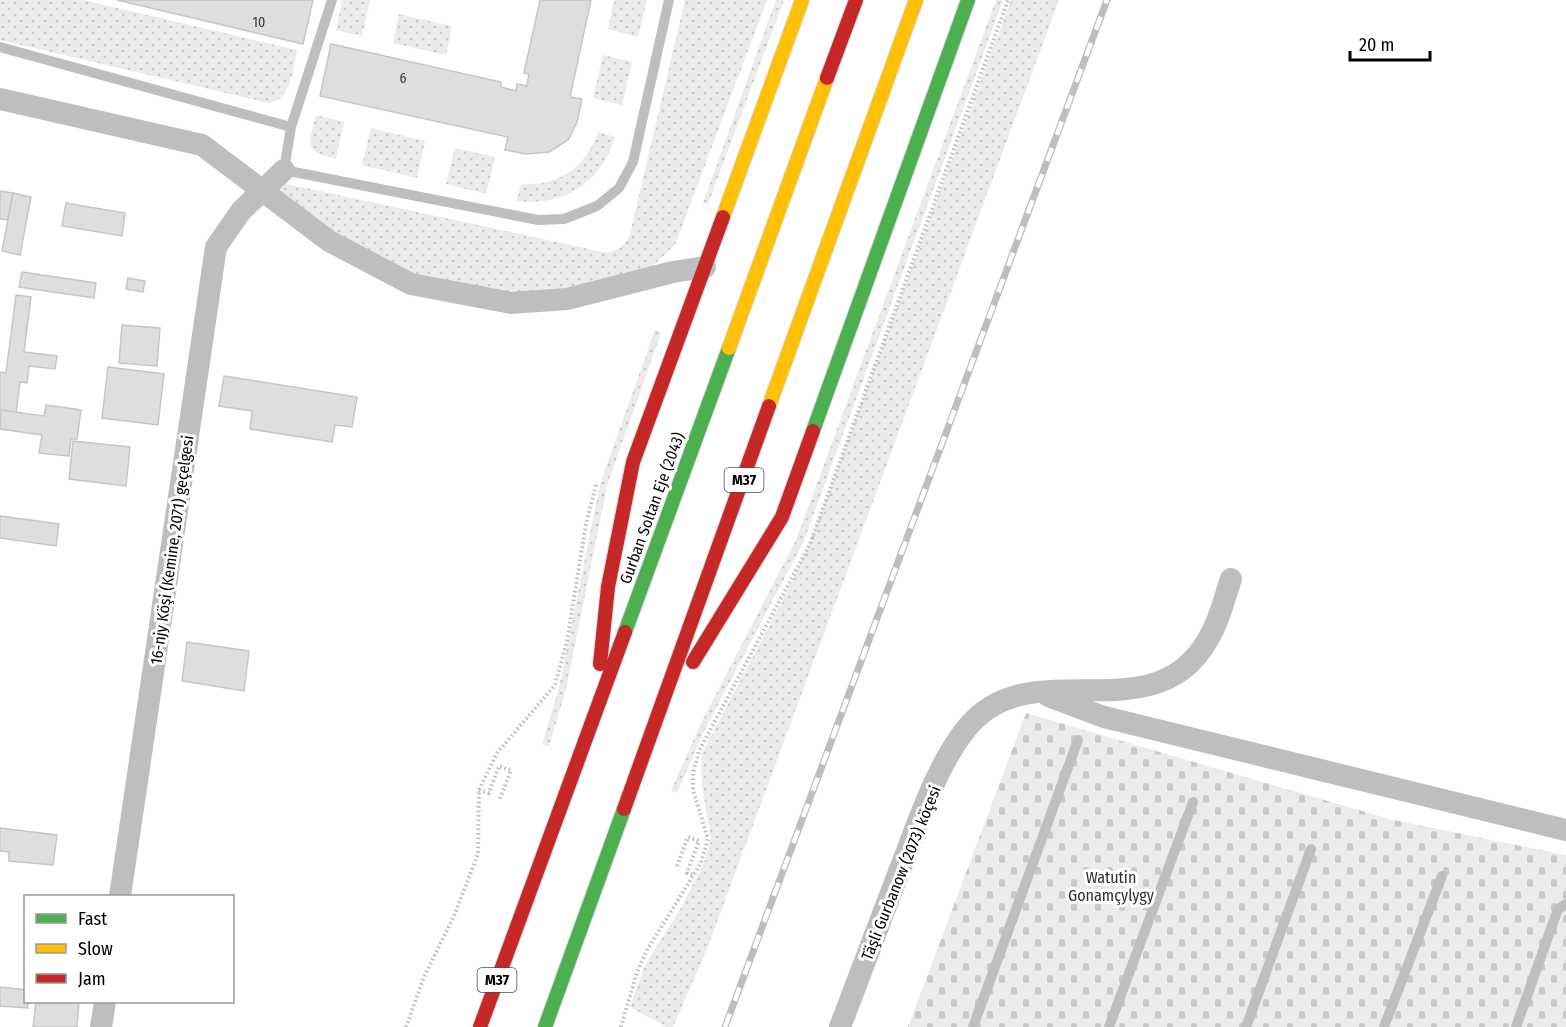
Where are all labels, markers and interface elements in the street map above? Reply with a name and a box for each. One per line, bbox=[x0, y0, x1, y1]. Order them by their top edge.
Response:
house number: 10 bbox=[253, 14, 265, 31]
scale bar bbox=[1350, 24, 1430, 62]
text: 20 m bbox=[1359, 34, 1394, 56]
house number: 6 bbox=[400, 70, 407, 87]
street label: Gurban Soltan Eje (2043) bbox=[616, 429, 688, 586]
street label: 16-njy Köşi (Kemine, 2071) geçelgesi bbox=[147, 434, 197, 666]
road number: M37 bbox=[724, 468, 764, 492]
street label: Täşli Gurbanow (2073) köçesi bbox=[857, 783, 945, 963]
park label: Watutin Gonamçylygy bbox=[1068, 868, 1155, 905]
legend bbox=[24, 895, 234, 1003]
text: Fast bbox=[78, 908, 107, 930]
text: Slow bbox=[78, 938, 113, 960]
text: Jam bbox=[78, 968, 106, 990]
road number: M37 bbox=[478, 968, 516, 992]

